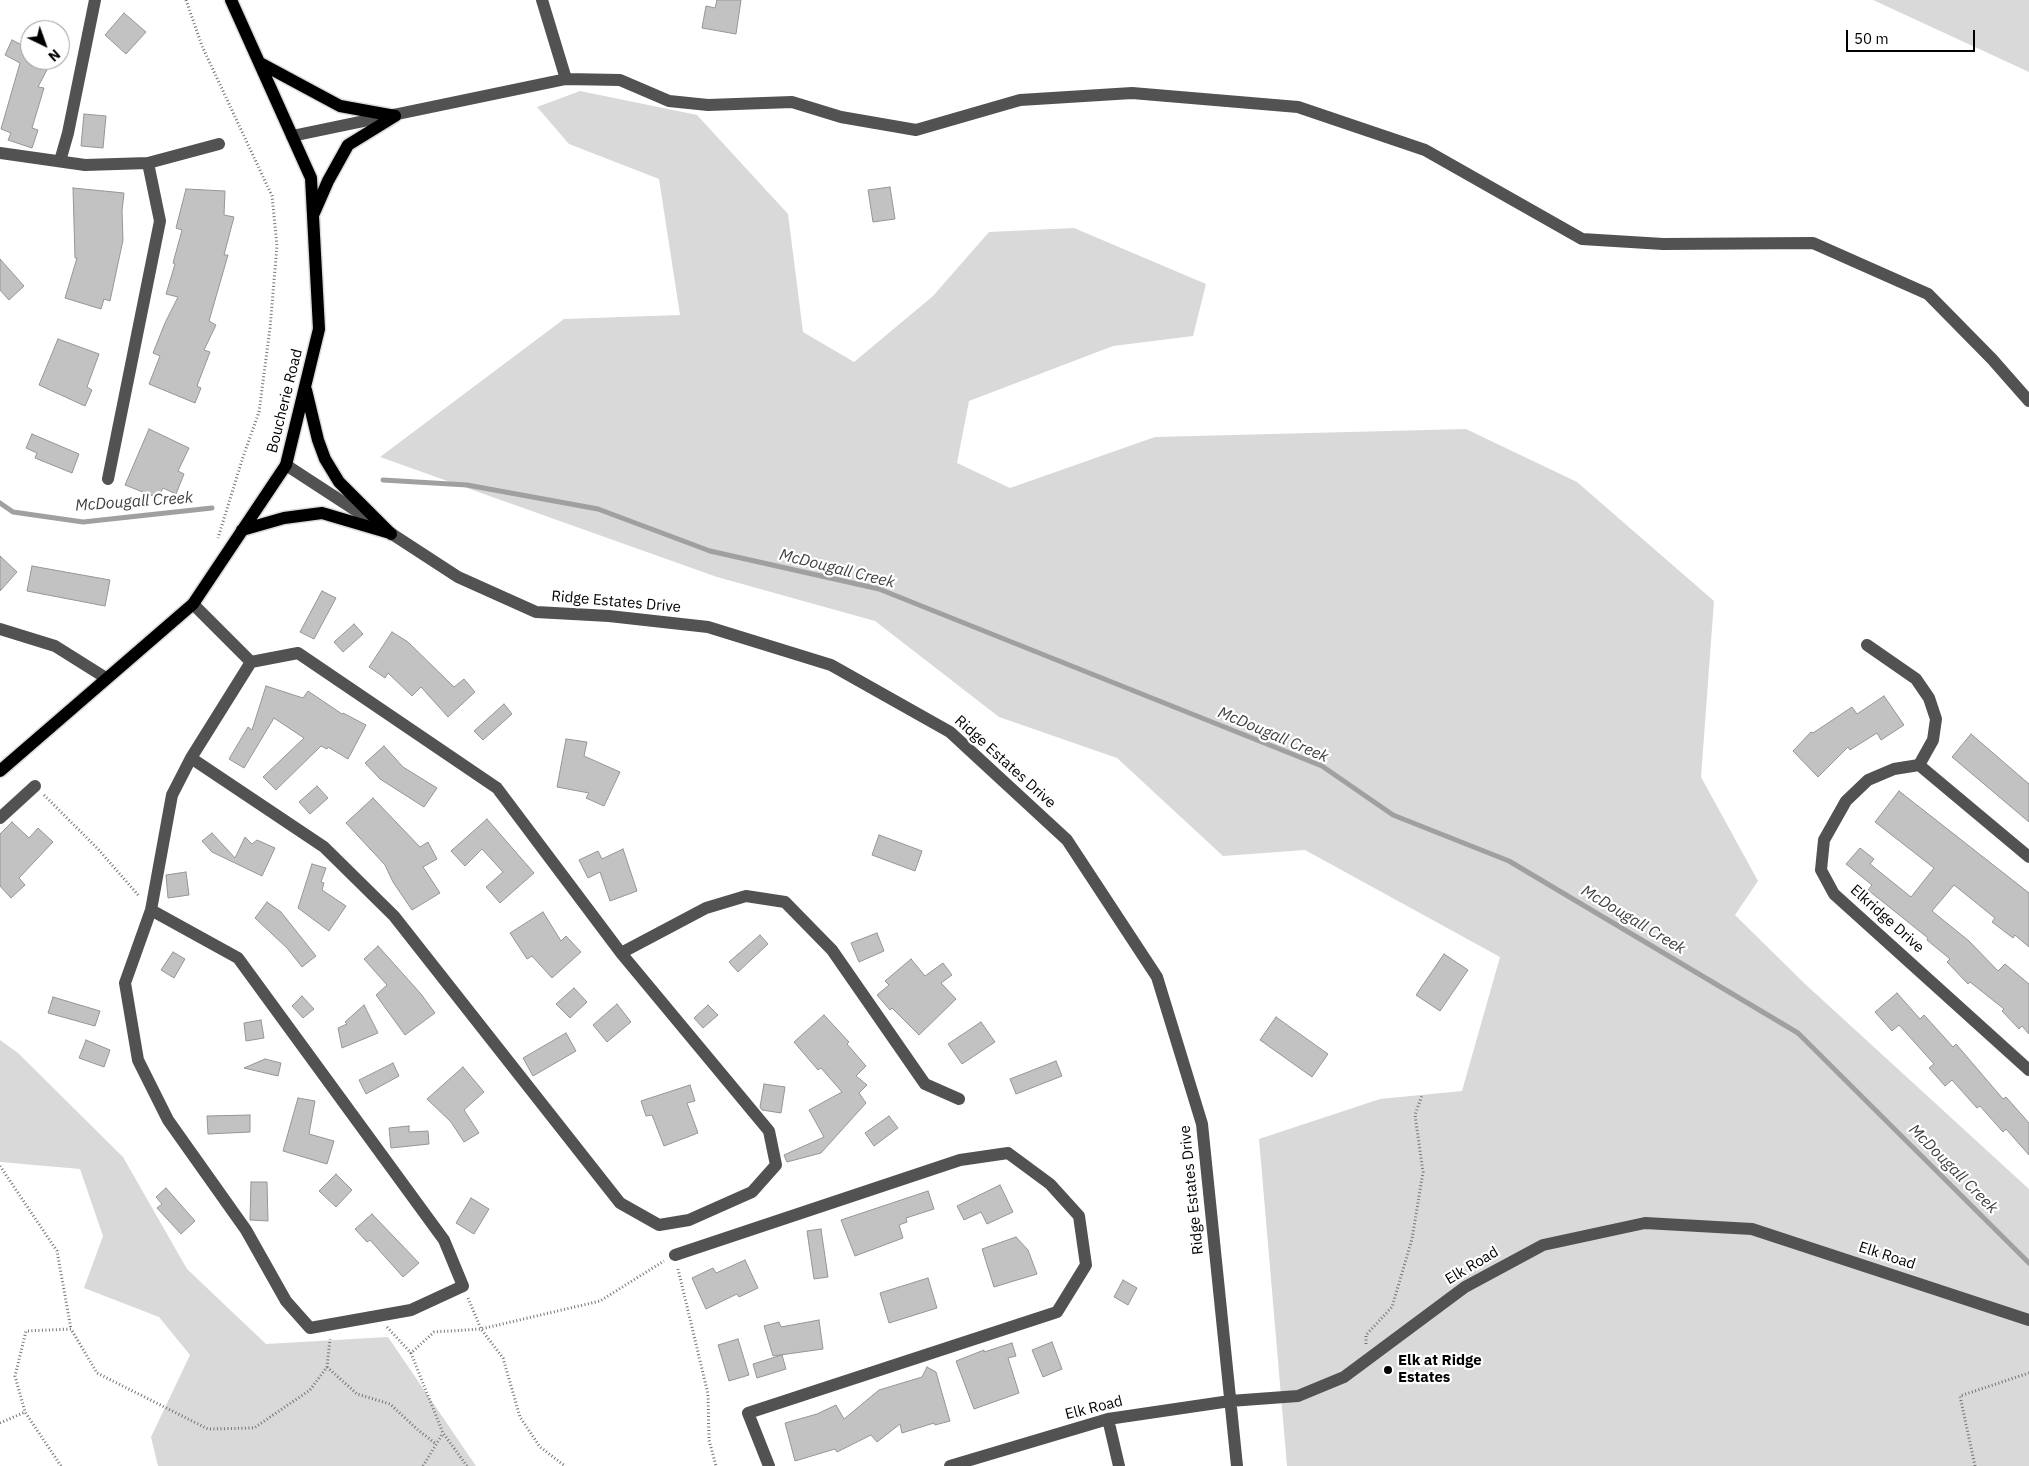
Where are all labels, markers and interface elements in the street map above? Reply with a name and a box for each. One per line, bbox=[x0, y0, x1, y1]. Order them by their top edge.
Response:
north arrow bbox=[20, 20, 70, 70]
scale bar bbox=[1849, 20, 1978, 52]
text: 50 m bbox=[1854, 29, 1889, 48]
text: N bbox=[45, 45, 64, 65]
street label: Boucherie Road bbox=[263, 347, 307, 455]
water label: McDougall Creek bbox=[74, 488, 194, 516]
water label: McDougall Creek bbox=[777, 545, 897, 593]
street label: Ridge Estates Drive bbox=[550, 587, 682, 617]
water label: McDougall Creek bbox=[1215, 703, 1331, 767]
street label: Ridge Estates Drive bbox=[951, 712, 1059, 812]
water label: McDougall Creek bbox=[1577, 881, 1689, 959]
street label: Elkridge Drive bbox=[1846, 881, 1928, 957]
water label: McDougall Creek bbox=[1904, 1120, 2002, 1218]
street label: Ridge Estates Drive bbox=[1176, 1124, 1208, 1256]
street label: Elk Road bbox=[1856, 1238, 1918, 1274]
street label: Elk Road bbox=[1442, 1243, 1502, 1289]
place label: Elk at Ridge Estates bbox=[1398, 1352, 1482, 1387]
marker: Elk at Ridge Estates bbox=[1382, 1364, 1394, 1376]
street label: Elk Road bbox=[1063, 1392, 1125, 1424]

